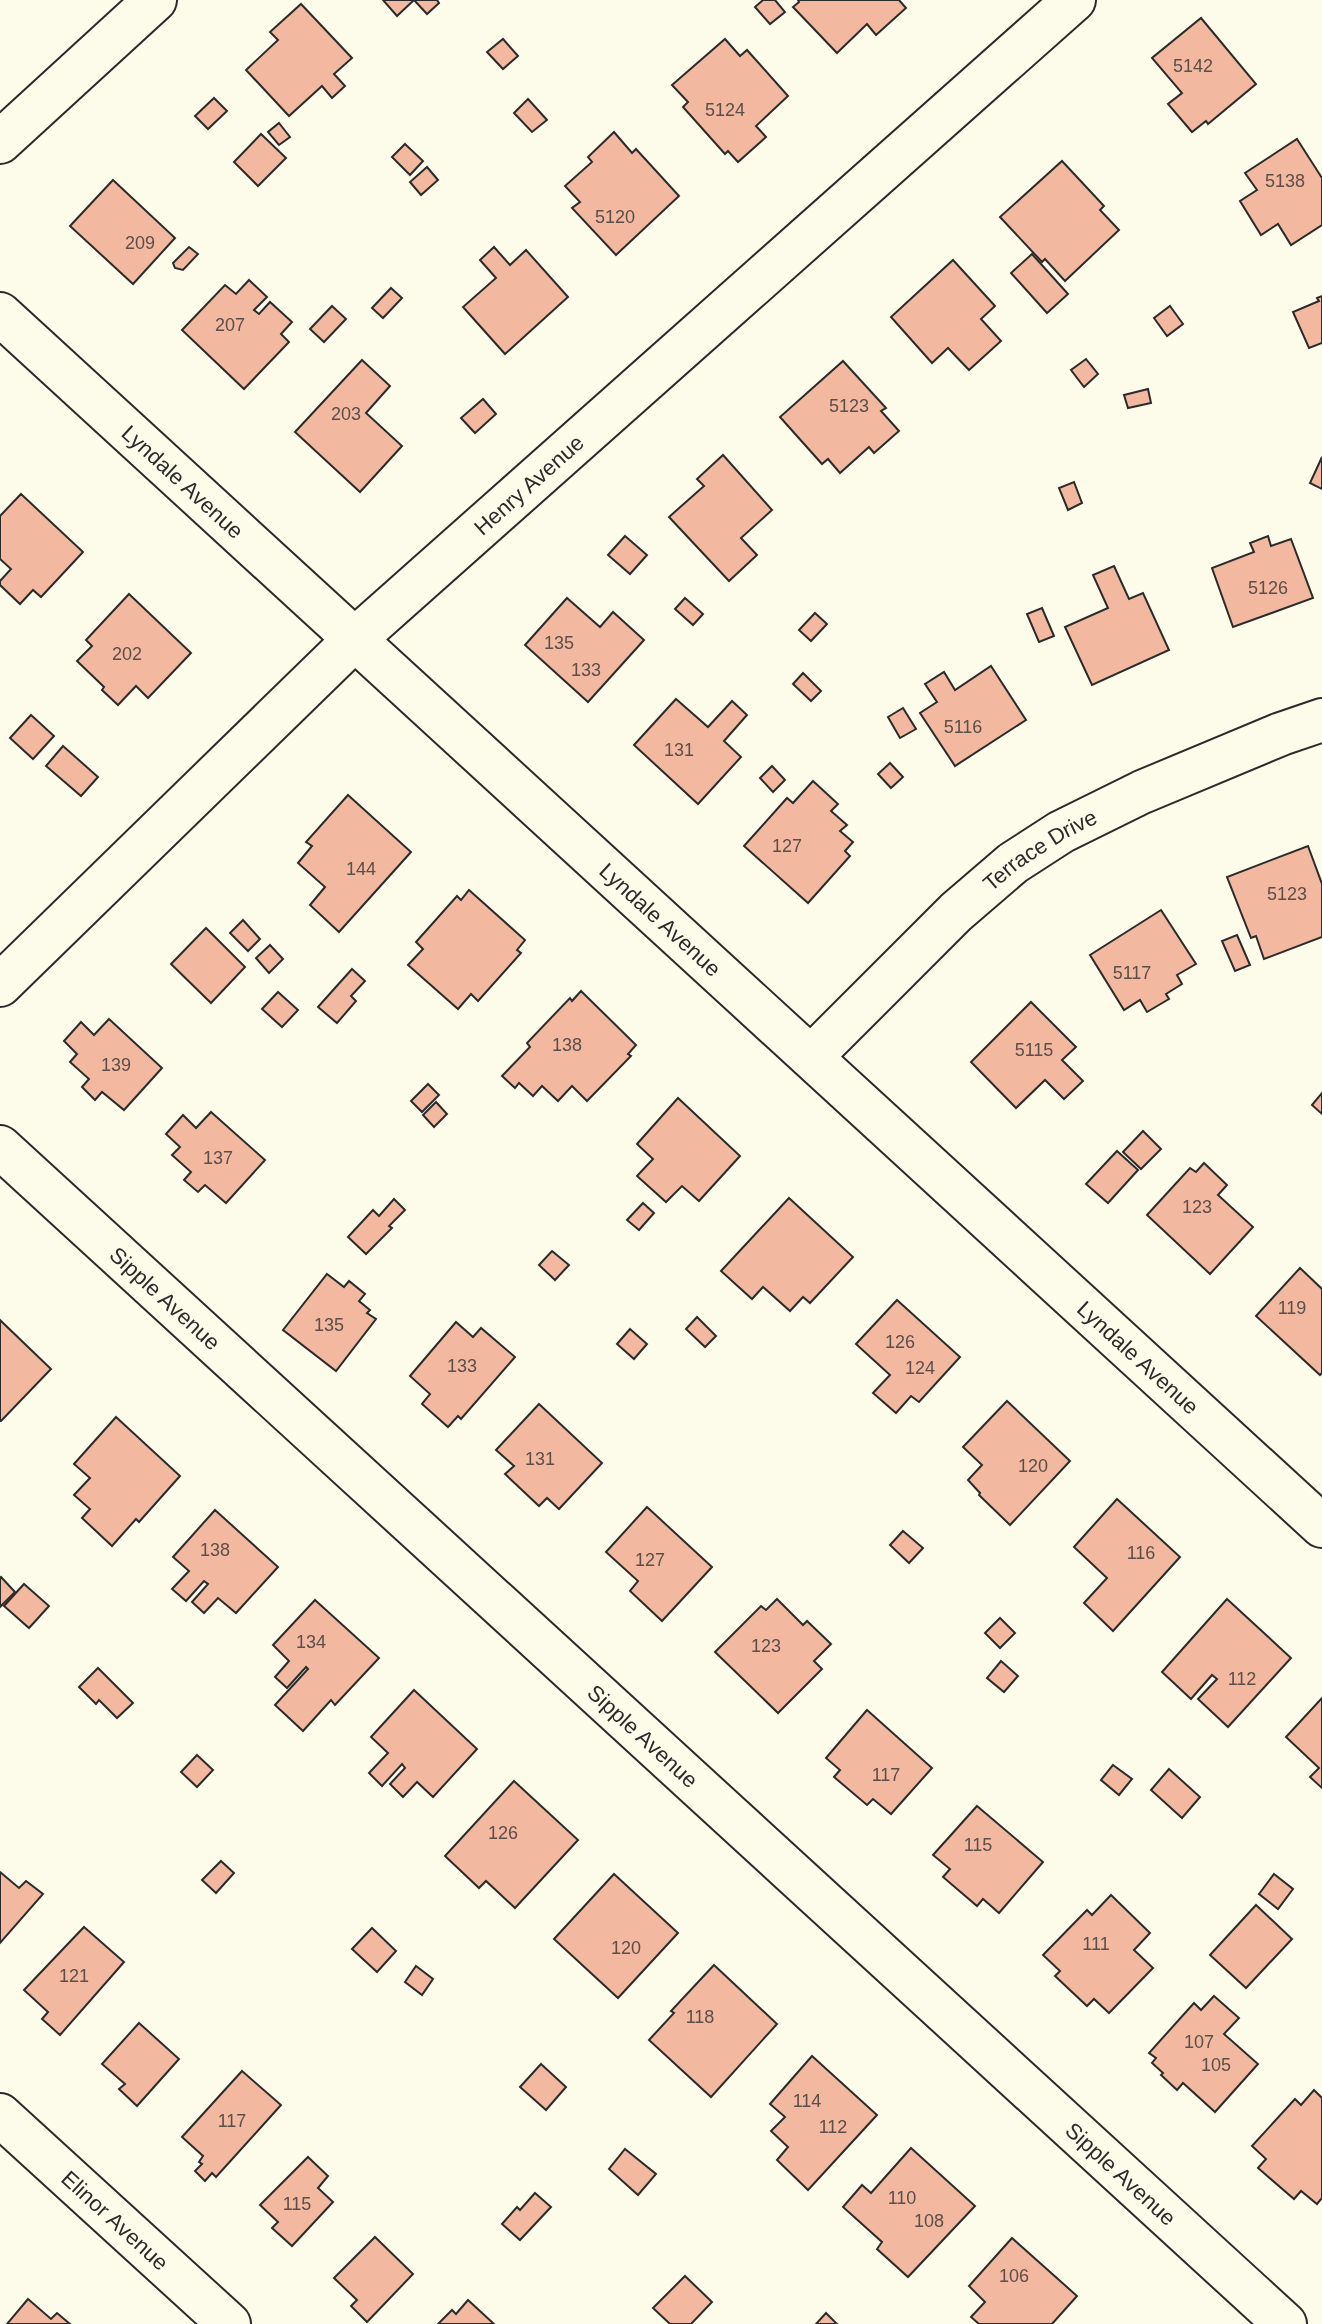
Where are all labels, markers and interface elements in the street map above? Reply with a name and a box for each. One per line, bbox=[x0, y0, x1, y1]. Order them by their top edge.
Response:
house number: 5142 bbox=[1173, 56, 1213, 76]
house number: 5124 bbox=[705, 100, 745, 120]
house number: 5138 bbox=[1265, 171, 1305, 191]
house number: 5120 bbox=[595, 207, 635, 227]
house number: 209 bbox=[125, 233, 155, 253]
house number: 207 bbox=[215, 315, 245, 335]
house number: 5123 bbox=[829, 396, 869, 416]
house number: 203 bbox=[331, 404, 361, 424]
street label: Lyndale Avenue bbox=[117, 420, 248, 544]
street label: Henry Avenue bbox=[469, 430, 589, 540]
house number: 5126 bbox=[1248, 578, 1288, 598]
house number: 135 bbox=[544, 633, 574, 653]
house number: 202 bbox=[112, 644, 142, 664]
house number: 133 bbox=[571, 660, 601, 680]
house number: 5116 bbox=[944, 717, 982, 737]
house number: 131 bbox=[664, 740, 694, 760]
street label: Terrace Drive bbox=[978, 804, 1101, 896]
house number: 127 bbox=[772, 836, 802, 856]
street label: Lyndale Avenue bbox=[594, 858, 726, 982]
house number: 144 bbox=[346, 859, 376, 879]
house number: 5123 bbox=[1267, 884, 1307, 904]
house number: 5117 bbox=[1113, 963, 1151, 983]
house number: 138 bbox=[552, 1035, 582, 1055]
house number: 5115 bbox=[1015, 1040, 1053, 1060]
house number: 139 bbox=[101, 1055, 131, 1075]
house number: 137 bbox=[203, 1148, 233, 1168]
house number: 123 bbox=[1182, 1197, 1212, 1217]
street label: Sipple Avenue bbox=[105, 1242, 225, 1355]
street label: Lyndale Avenue bbox=[1072, 1296, 1204, 1420]
house number: 119 bbox=[1278, 1298, 1306, 1318]
house number: 135 bbox=[314, 1315, 344, 1335]
house number: 126 bbox=[885, 1332, 915, 1352]
house number: 133 bbox=[447, 1356, 477, 1376]
house number: 124 bbox=[905, 1358, 935, 1378]
house number: 131 bbox=[525, 1449, 555, 1469]
house number: 120 bbox=[1018, 1456, 1048, 1476]
house number: 138 bbox=[200, 1540, 230, 1560]
house number: 116 bbox=[1127, 1543, 1155, 1563]
house number: 127 bbox=[635, 1550, 665, 1570]
house number: 134 bbox=[296, 1632, 326, 1652]
house number: 123 bbox=[751, 1636, 781, 1656]
house number: 112 bbox=[1228, 1669, 1256, 1689]
street label: Sipple Avenue bbox=[582, 1680, 703, 1793]
house number: 117 bbox=[872, 1765, 900, 1785]
house number: 126 bbox=[488, 1823, 518, 1843]
house number: 115 bbox=[964, 1835, 992, 1855]
house number: 111 bbox=[1082, 1934, 1110, 1954]
house number: 120 bbox=[611, 1938, 641, 1958]
house number: 121 bbox=[59, 1966, 89, 1986]
house number: 118 bbox=[686, 2007, 714, 2027]
house number: 107 bbox=[1184, 2032, 1214, 2052]
house number: 105 bbox=[1201, 2055, 1231, 2075]
house number: 114 bbox=[793, 2091, 821, 2111]
house number: 117 bbox=[218, 2111, 246, 2131]
house number: 112 bbox=[819, 2117, 847, 2137]
street label: Sipple Avenue bbox=[1060, 2117, 1181, 2231]
street label: Elinor Avenue bbox=[56, 2166, 173, 2275]
house number: 110 bbox=[888, 2188, 916, 2208]
house number: 115 bbox=[283, 2194, 311, 2214]
house number: 108 bbox=[914, 2211, 944, 2231]
house number: 106 bbox=[999, 2266, 1029, 2286]

